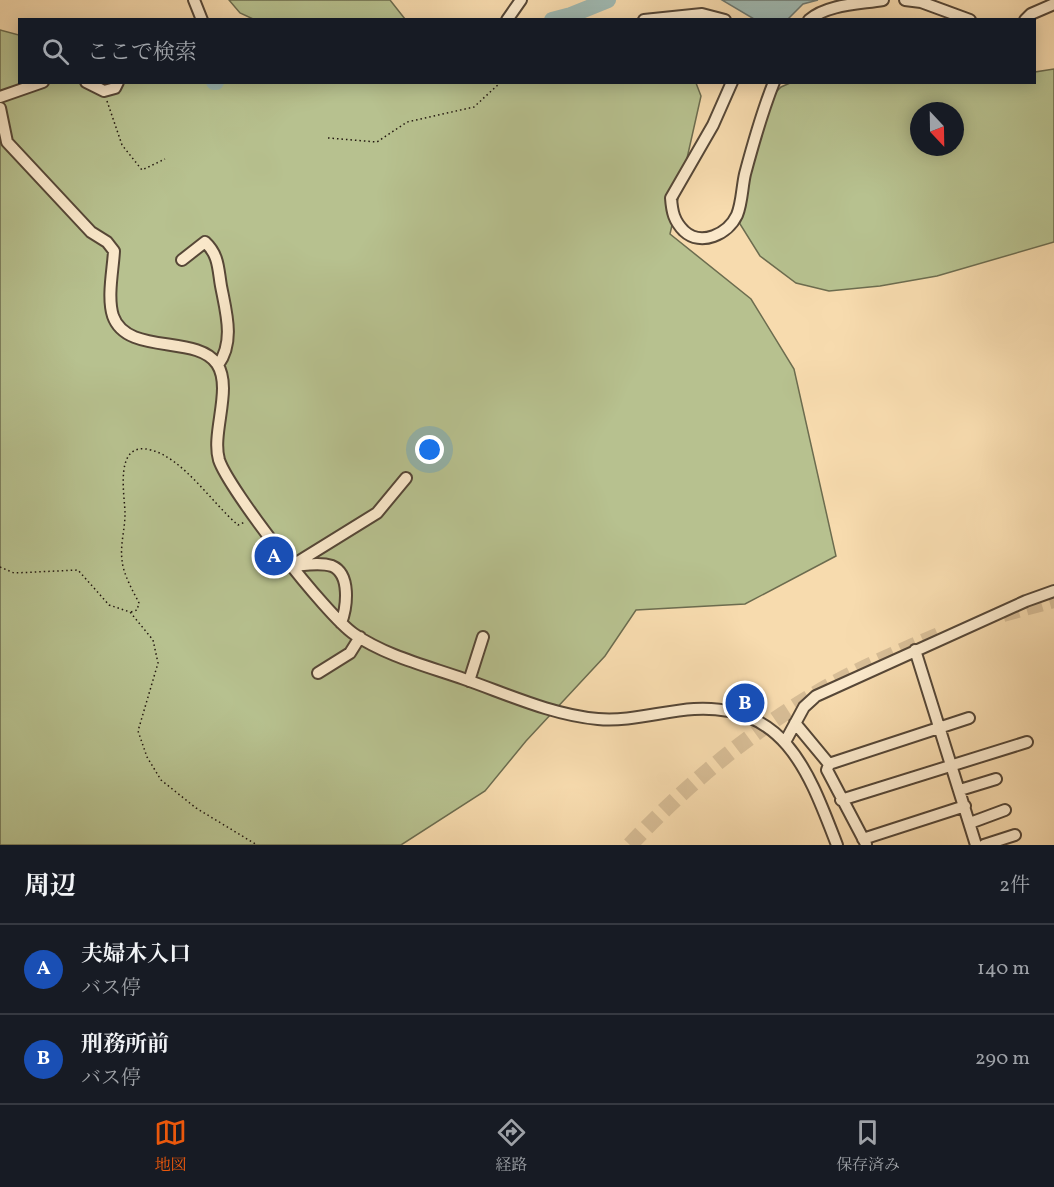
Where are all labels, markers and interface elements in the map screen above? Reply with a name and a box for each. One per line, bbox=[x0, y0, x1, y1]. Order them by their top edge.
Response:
search box bbox=[18, 18, 1036, 84]
icon: search bbox=[39, 35, 72, 68]
text: ここで検索 bbox=[87, 38, 197, 69]
north arrow bbox=[910, 102, 964, 156]
your location bbox=[415, 435, 444, 464]
pin: A bbox=[254, 534, 294, 578]
pin: B bbox=[726, 680, 764, 726]
text: 周辺 bbox=[24, 869, 76, 905]
text: 2件 bbox=[999, 872, 1030, 900]
text: 夫婦木入口 bbox=[81, 940, 191, 971]
text: A bbox=[36, 955, 51, 983]
text: 140 m bbox=[977, 955, 1030, 983]
text: バス停 bbox=[81, 975, 141, 1003]
text: 刑務所前 bbox=[81, 1030, 169, 1061]
text: B bbox=[37, 1045, 50, 1073]
text: 290 m bbox=[975, 1045, 1030, 1073]
text: バス停 bbox=[81, 1065, 141, 1093]
tab: 地図 bbox=[154, 1116, 187, 1177]
tab: 経路 bbox=[495, 1116, 528, 1177]
tab: 保存済み bbox=[836, 1116, 900, 1177]

